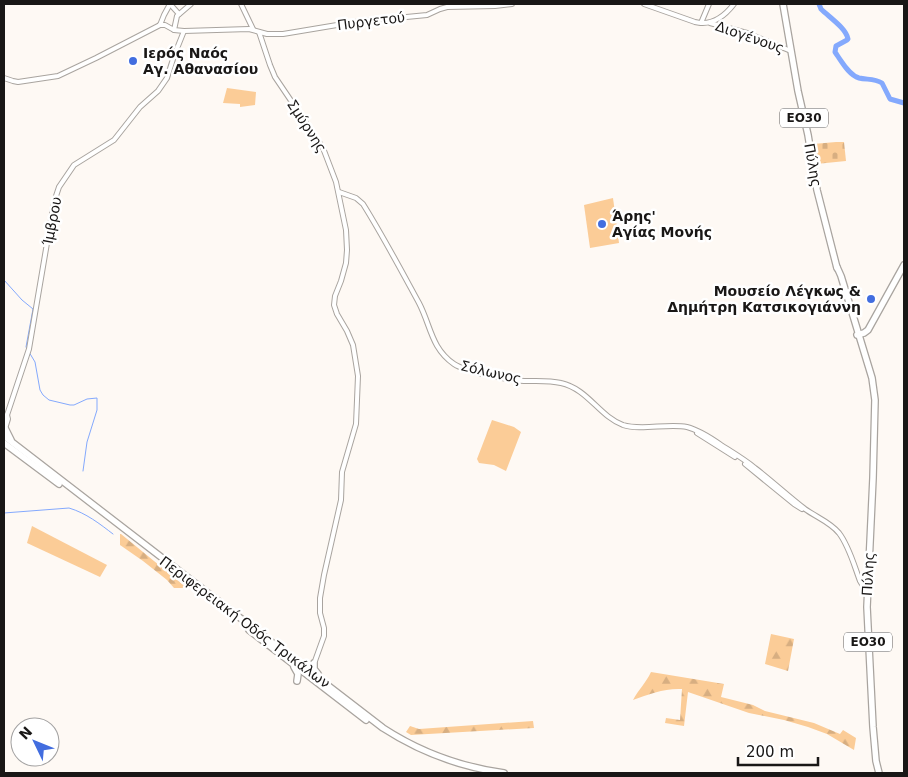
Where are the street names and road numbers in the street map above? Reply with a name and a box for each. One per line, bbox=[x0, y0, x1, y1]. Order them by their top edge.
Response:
street label: Πυργετού bbox=[336, 9, 406, 33]
street label: Διογένους bbox=[714, 18, 786, 56]
street label: Σμύρνης bbox=[284, 97, 330, 155]
road number: ΕΟ30 bbox=[780, 109, 828, 128]
street label: Πύλης bbox=[801, 142, 825, 188]
street label: Ίμβρου bbox=[39, 195, 65, 248]
street label: Σόλωνος bbox=[459, 357, 523, 387]
street label: Πύλης bbox=[859, 552, 877, 596]
street label: Περιφερειακή Οδός Τρικάλων bbox=[157, 553, 333, 691]
road number: ΕΟ30 bbox=[844, 632, 892, 652]

